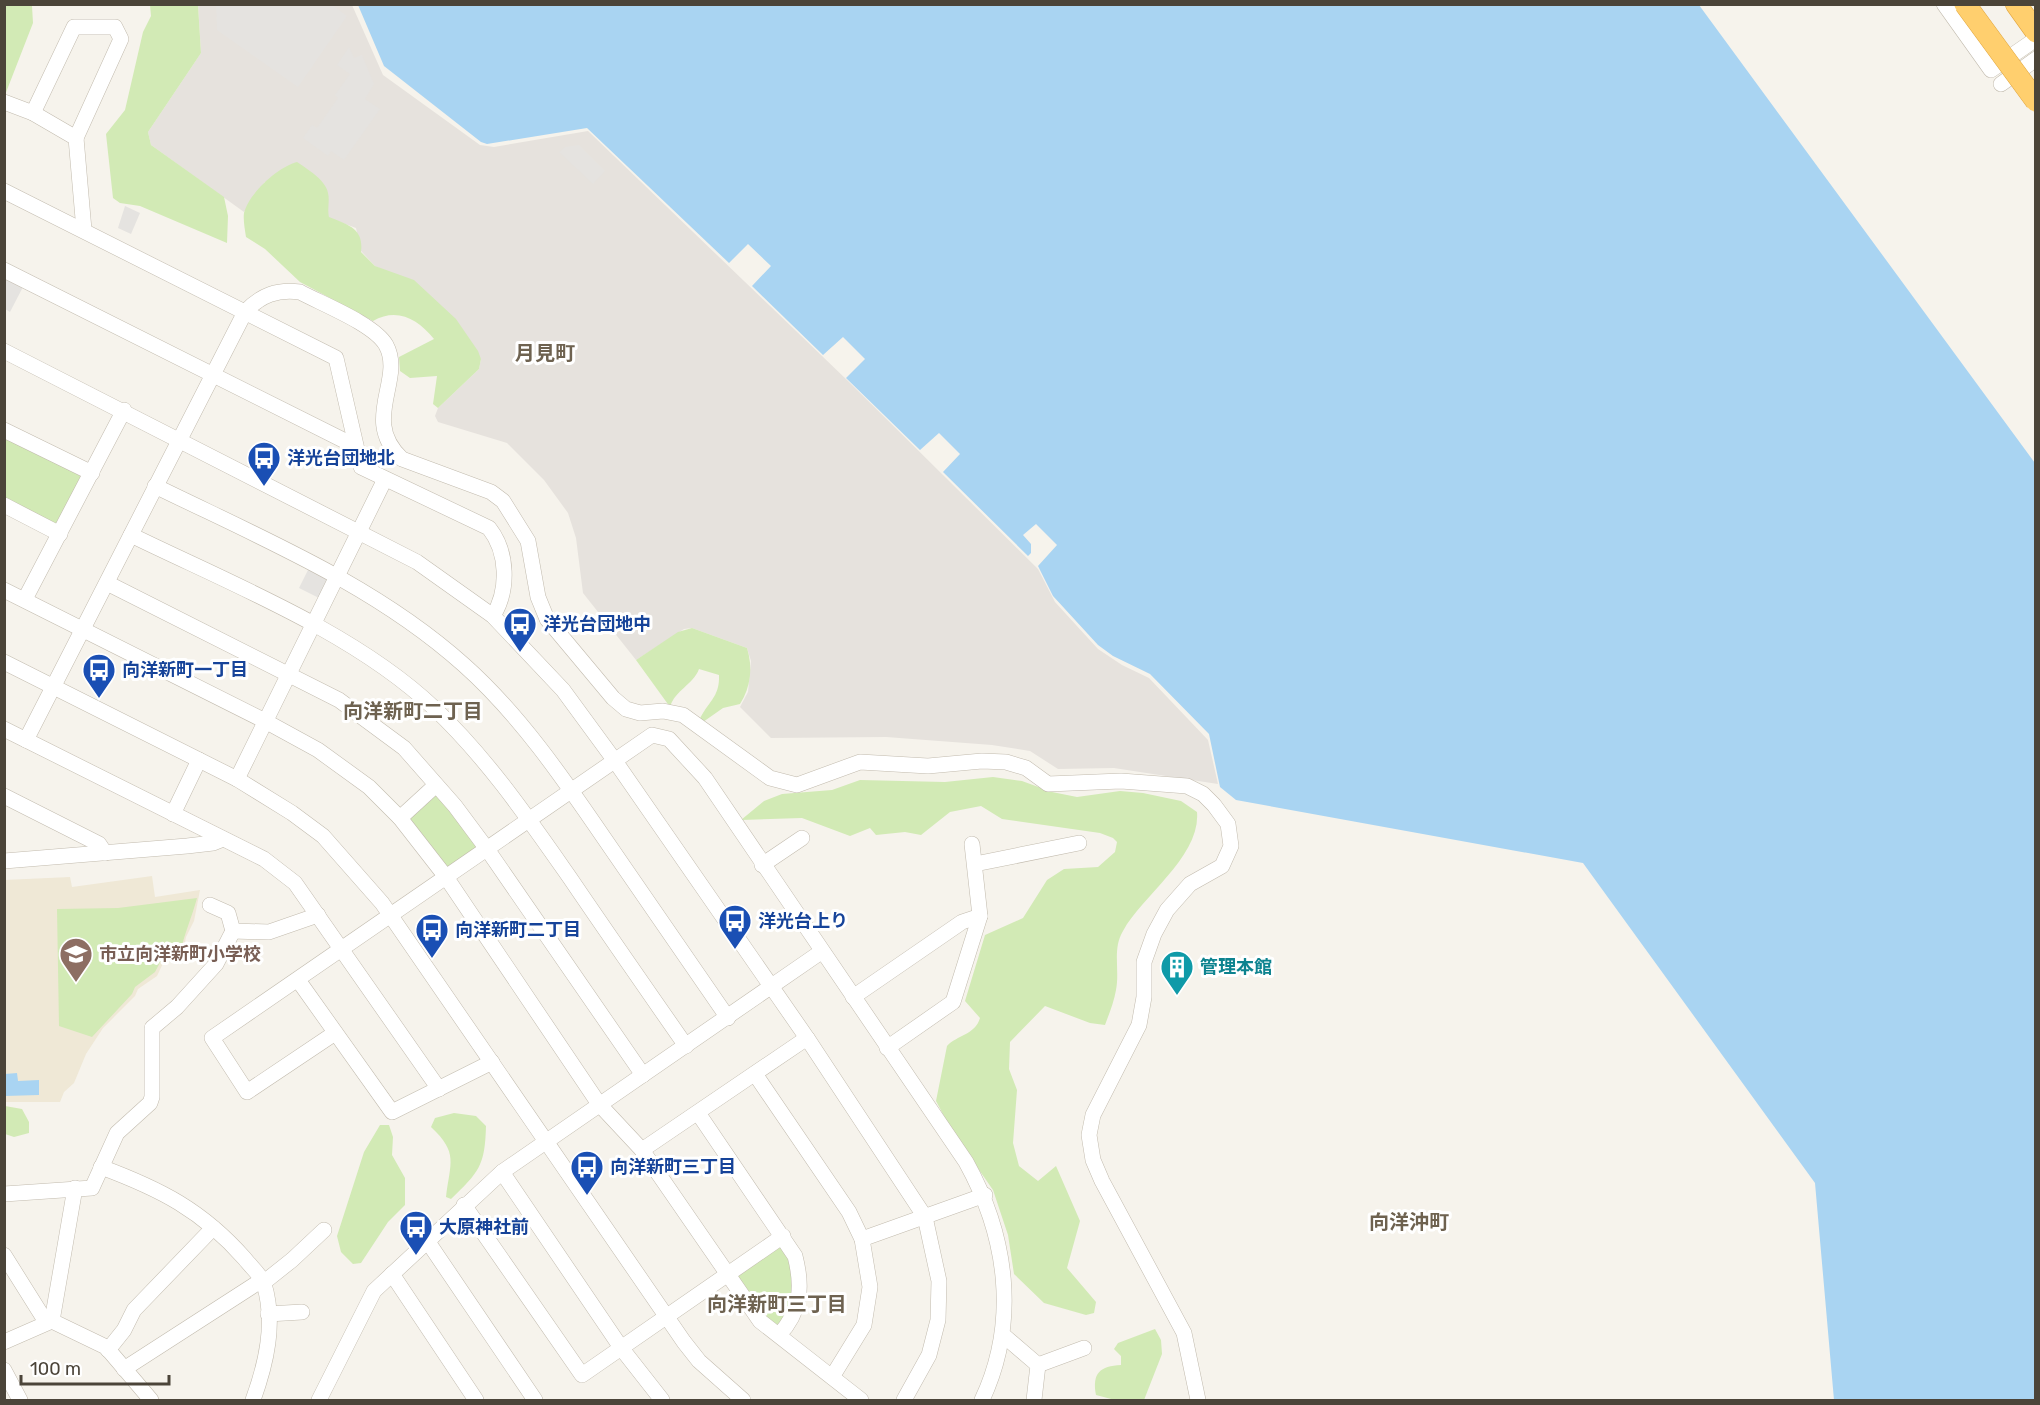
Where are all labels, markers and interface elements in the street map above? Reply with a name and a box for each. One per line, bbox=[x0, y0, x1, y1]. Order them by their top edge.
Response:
district label: 月見町 bbox=[515, 341, 575, 365]
bus stop icon: 洋光台団地北 bbox=[246, 440, 282, 487]
place label: 洋光台団地北 bbox=[287, 447, 395, 469]
bus stop icon: 洋光台団地中 bbox=[502, 606, 538, 653]
place label: 洋光台団地中 bbox=[543, 613, 651, 635]
bus stop icon: 向洋新町一丁目 bbox=[81, 652, 117, 699]
place label: 向洋新町一丁目 bbox=[122, 659, 248, 681]
district label: 向洋新町二丁目 bbox=[343, 699, 483, 723]
bus stop icon: 洋光台上り bbox=[717, 903, 753, 950]
place label: 洋光台上り bbox=[758, 910, 848, 932]
bus stop icon: 向洋新町二丁目 bbox=[414, 912, 450, 959]
place label: 向洋新町二丁目 bbox=[455, 919, 581, 941]
school or university icon: 市立向洋新町小学校 bbox=[58, 936, 94, 983]
place label: 市立向洋新町小学校 bbox=[99, 943, 261, 965]
building icon: 管理本館 bbox=[1159, 949, 1195, 996]
place label: 管理本館 bbox=[1200, 956, 1272, 978]
bus stop icon: 向洋新町三丁目 bbox=[569, 1149, 605, 1196]
place label: 向洋新町三丁目 bbox=[610, 1156, 736, 1178]
bus stop icon: 大原神社前 bbox=[398, 1209, 434, 1256]
district label: 向洋沖町 bbox=[1369, 1210, 1449, 1234]
place label: 大原神社前 bbox=[439, 1216, 529, 1238]
district label: 向洋新町三丁目 bbox=[707, 1292, 847, 1316]
scale bar bbox=[21, 1348, 170, 1386]
text: 100 m bbox=[30, 1358, 81, 1380]

